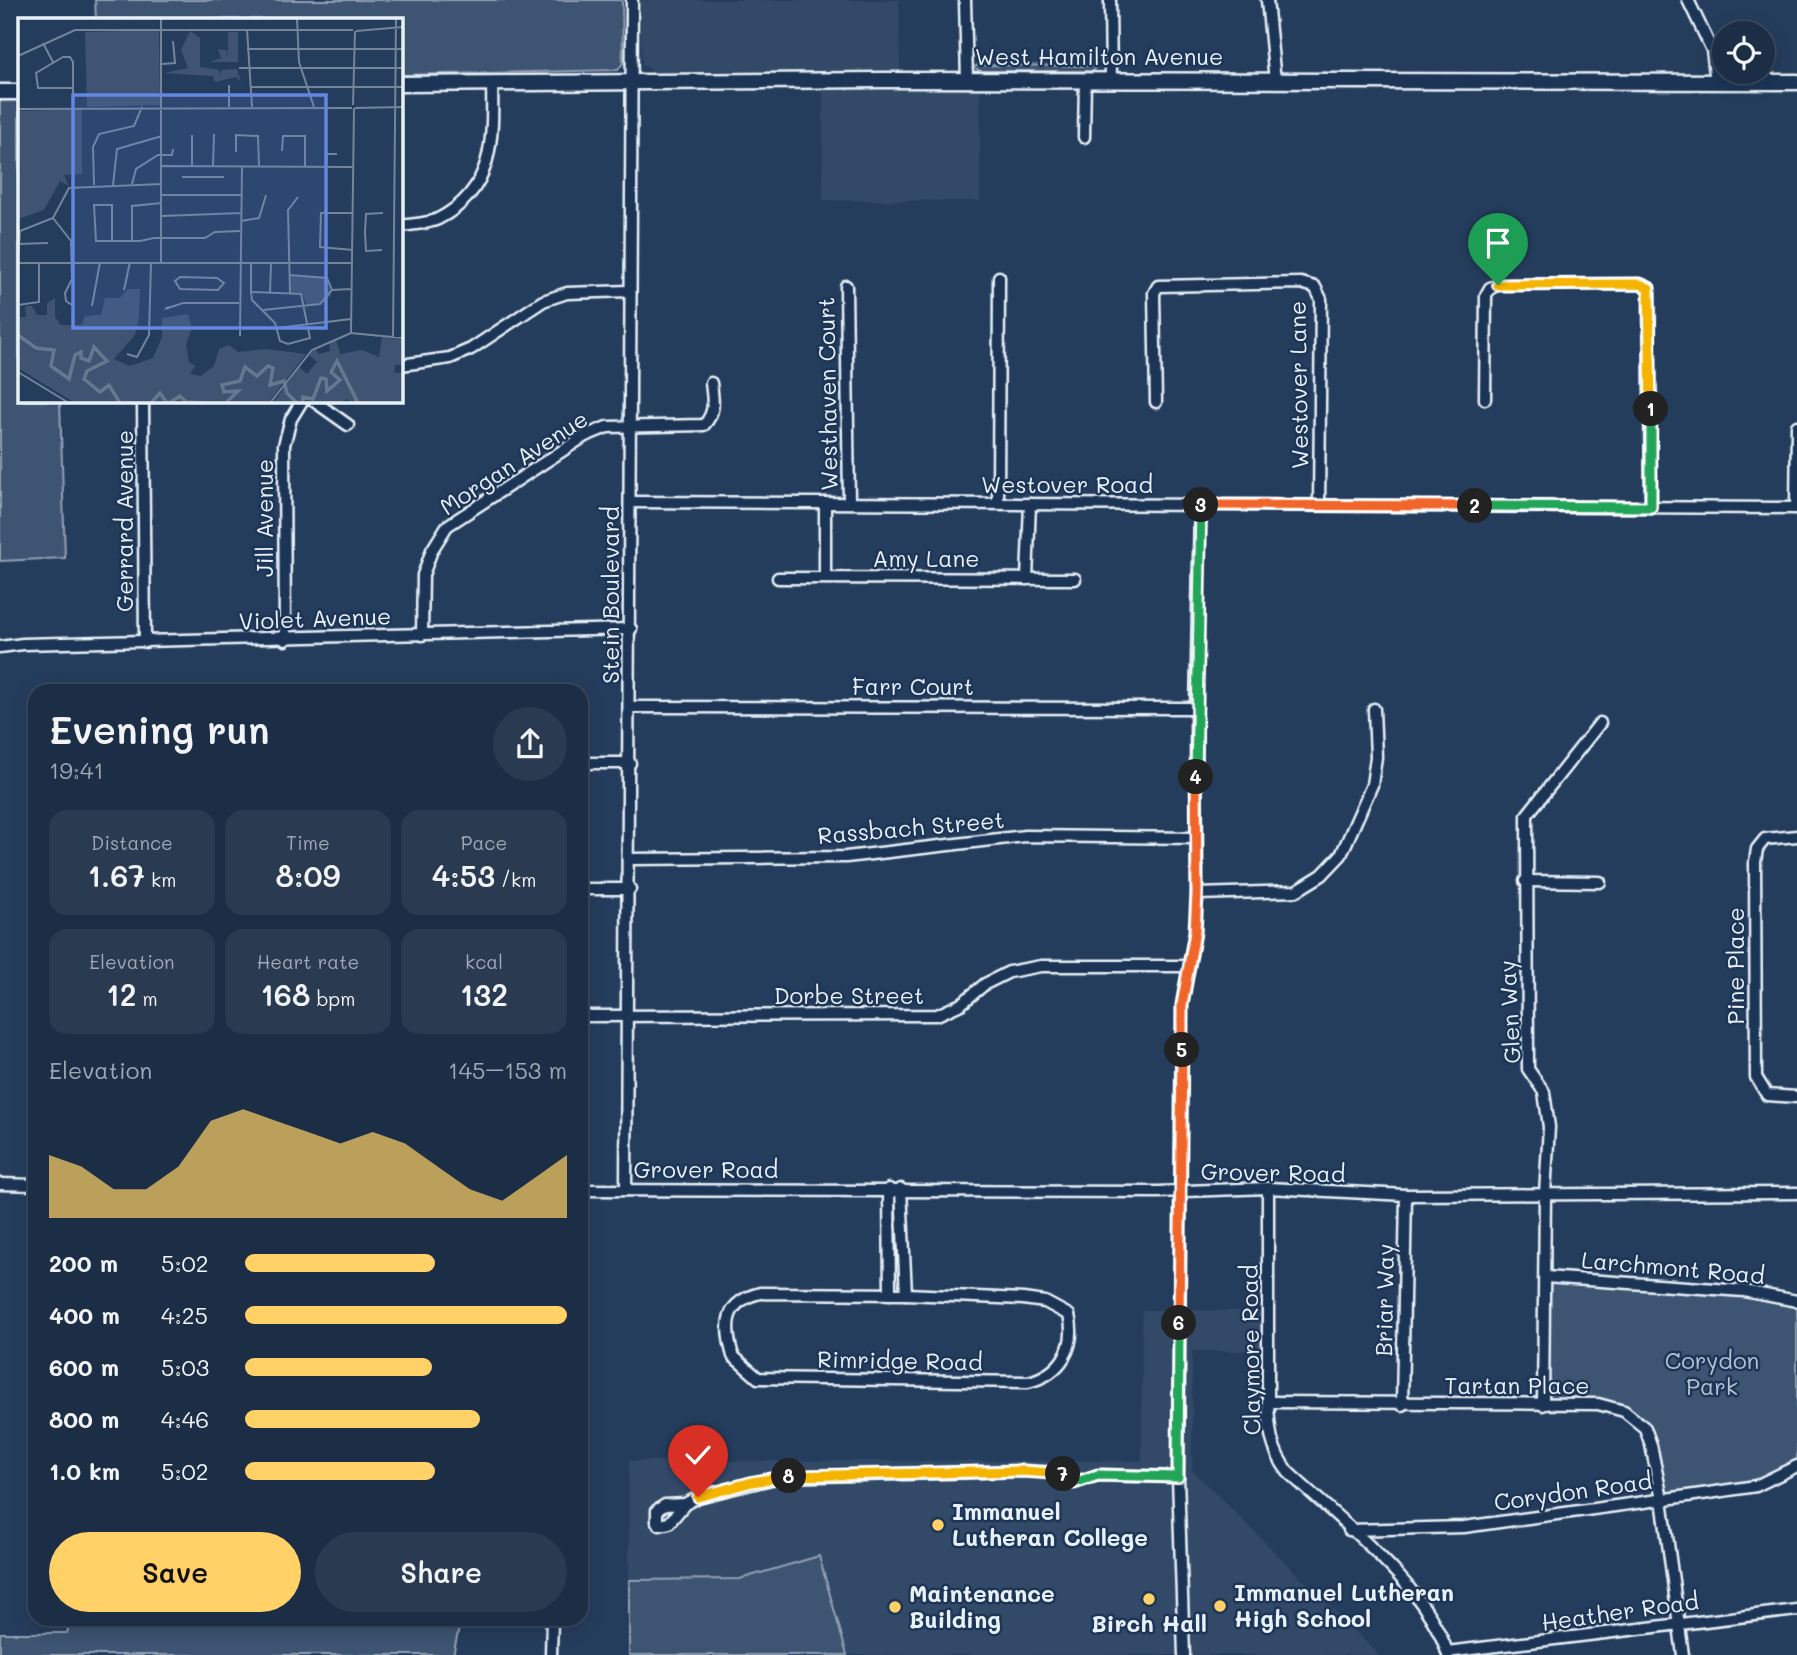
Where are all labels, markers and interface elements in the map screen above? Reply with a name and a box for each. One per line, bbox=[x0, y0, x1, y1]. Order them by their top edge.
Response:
inset map bbox=[18, 18, 402, 402]
map controls bbox=[1712, 21, 1775, 84]
button: locate bbox=[1712, 21, 1775, 84]
street label: West Hamilton Avenue bbox=[975, 41, 1223, 71]
pin bbox=[1468, 213, 1528, 285]
icon: arrive bbox=[1479, 224, 1517, 262]
street label: Westhaven Court bbox=[810, 297, 844, 491]
street label: Westover Lane bbox=[1282, 301, 1314, 469]
pin: 1 bbox=[1634, 392, 1668, 426]
text: 1 bbox=[1646, 396, 1655, 421]
street label: Morgan Avenue bbox=[434, 403, 593, 521]
street label: Gerrard Avenue bbox=[109, 430, 139, 612]
street label: Jill Avenue bbox=[249, 459, 279, 577]
street label: Westover Road bbox=[981, 469, 1153, 499]
pin: 3 bbox=[1184, 488, 1218, 522]
pin: 2 bbox=[1458, 489, 1492, 524]
text: 3 bbox=[1195, 492, 1206, 517]
text: 2 bbox=[1469, 493, 1480, 518]
street label: Stein Boulevard bbox=[595, 506, 625, 684]
street label: Amy Lane bbox=[872, 543, 980, 573]
street label: Violet Avenue bbox=[238, 600, 392, 636]
street label: Farr Court bbox=[852, 671, 974, 701]
text: Evening run bbox=[49, 704, 270, 754]
button: share bbox=[493, 707, 567, 781]
text: 19:41 bbox=[49, 755, 104, 785]
pin: 4 bbox=[1178, 760, 1214, 794]
text: 4 bbox=[1189, 764, 1202, 789]
street label: Rassbach Street bbox=[816, 804, 1006, 850]
text: Distance bbox=[91, 830, 173, 855]
text: Time bbox=[286, 830, 330, 855]
text: Pace bbox=[461, 830, 507, 855]
text: 1.67 bbox=[88, 855, 145, 895]
text: 8:09 bbox=[276, 855, 340, 895]
text: 4:53 bbox=[432, 855, 495, 895]
text: km bbox=[145, 867, 176, 892]
text: /km bbox=[495, 867, 536, 892]
street label: Pine Place bbox=[1720, 907, 1750, 1025]
text: Elevation bbox=[89, 949, 175, 974]
text: Heart rate bbox=[257, 949, 359, 974]
text: kcal bbox=[465, 949, 503, 974]
street label: Glen Way bbox=[1491, 959, 1527, 1065]
text: 12 bbox=[106, 974, 136, 1014]
text: 168 bbox=[261, 974, 310, 1014]
text: 132 bbox=[460, 974, 508, 1014]
street label: Dorbe Street bbox=[774, 980, 924, 1010]
text: m bbox=[136, 986, 158, 1011]
text: bpm bbox=[310, 986, 355, 1011]
pin: 5 bbox=[1164, 1032, 1200, 1068]
text: 5 bbox=[1176, 1037, 1187, 1062]
text: Elevation bbox=[49, 1055, 152, 1085]
text: 145–153 m bbox=[448, 1055, 567, 1085]
street label: Grover Road bbox=[634, 1154, 778, 1184]
street label: Grover Road bbox=[1200, 1156, 1346, 1188]
street label: Briar Way bbox=[1368, 1243, 1400, 1357]
street label: Larchmont Road bbox=[1580, 1244, 1766, 1290]
text: 200 m bbox=[49, 1248, 118, 1278]
text: 5:02 bbox=[161, 1248, 209, 1278]
street label: Claymore Road bbox=[1234, 1264, 1266, 1436]
text: 400 m bbox=[49, 1300, 120, 1330]
text: 4:25 bbox=[161, 1300, 208, 1330]
pin: 6 bbox=[1162, 1306, 1196, 1340]
text: 6 bbox=[1173, 1310, 1184, 1335]
street label: Rimridge Road bbox=[817, 1344, 983, 1376]
park label: Corydon Park bbox=[1665, 1345, 1759, 1401]
text: 600 m bbox=[49, 1352, 119, 1382]
text: 5:03 bbox=[161, 1352, 209, 1382]
street label: Tartan Place bbox=[1444, 1370, 1590, 1400]
text: 800 m bbox=[49, 1404, 119, 1434]
text: 4:46 bbox=[161, 1404, 209, 1434]
pin bbox=[668, 1425, 728, 1497]
icon: check bbox=[679, 1436, 717, 1474]
text: 1.0 km bbox=[49, 1456, 120, 1486]
text: 5:02 bbox=[161, 1456, 209, 1486]
pin: 7 bbox=[1046, 1456, 1080, 1492]
pin: 8 bbox=[772, 1458, 806, 1494]
text: 7 bbox=[1057, 1461, 1068, 1486]
text: 8 bbox=[783, 1463, 794, 1488]
street label: Corydon Road bbox=[1492, 1465, 1654, 1517]
place label: Immanuel Lutheran College bbox=[952, 1496, 1148, 1552]
marker: Immanuel Lutheran College bbox=[930, 1517, 946, 1533]
button: Save bbox=[49, 1532, 301, 1612]
button: Share bbox=[315, 1532, 567, 1612]
place label: Immanuel Lutheran High School bbox=[1234, 1577, 1454, 1633]
place label: Maintenance Building bbox=[909, 1578, 1055, 1634]
street label: Heather Road bbox=[1539, 1585, 1700, 1637]
marker: Birch Hall bbox=[1141, 1591, 1157, 1607]
marker: Immanuel Lutheran High School bbox=[1212, 1598, 1228, 1614]
marker: Maintenance Building bbox=[887, 1599, 903, 1615]
place label: Birch Hall bbox=[1091, 1608, 1207, 1638]

